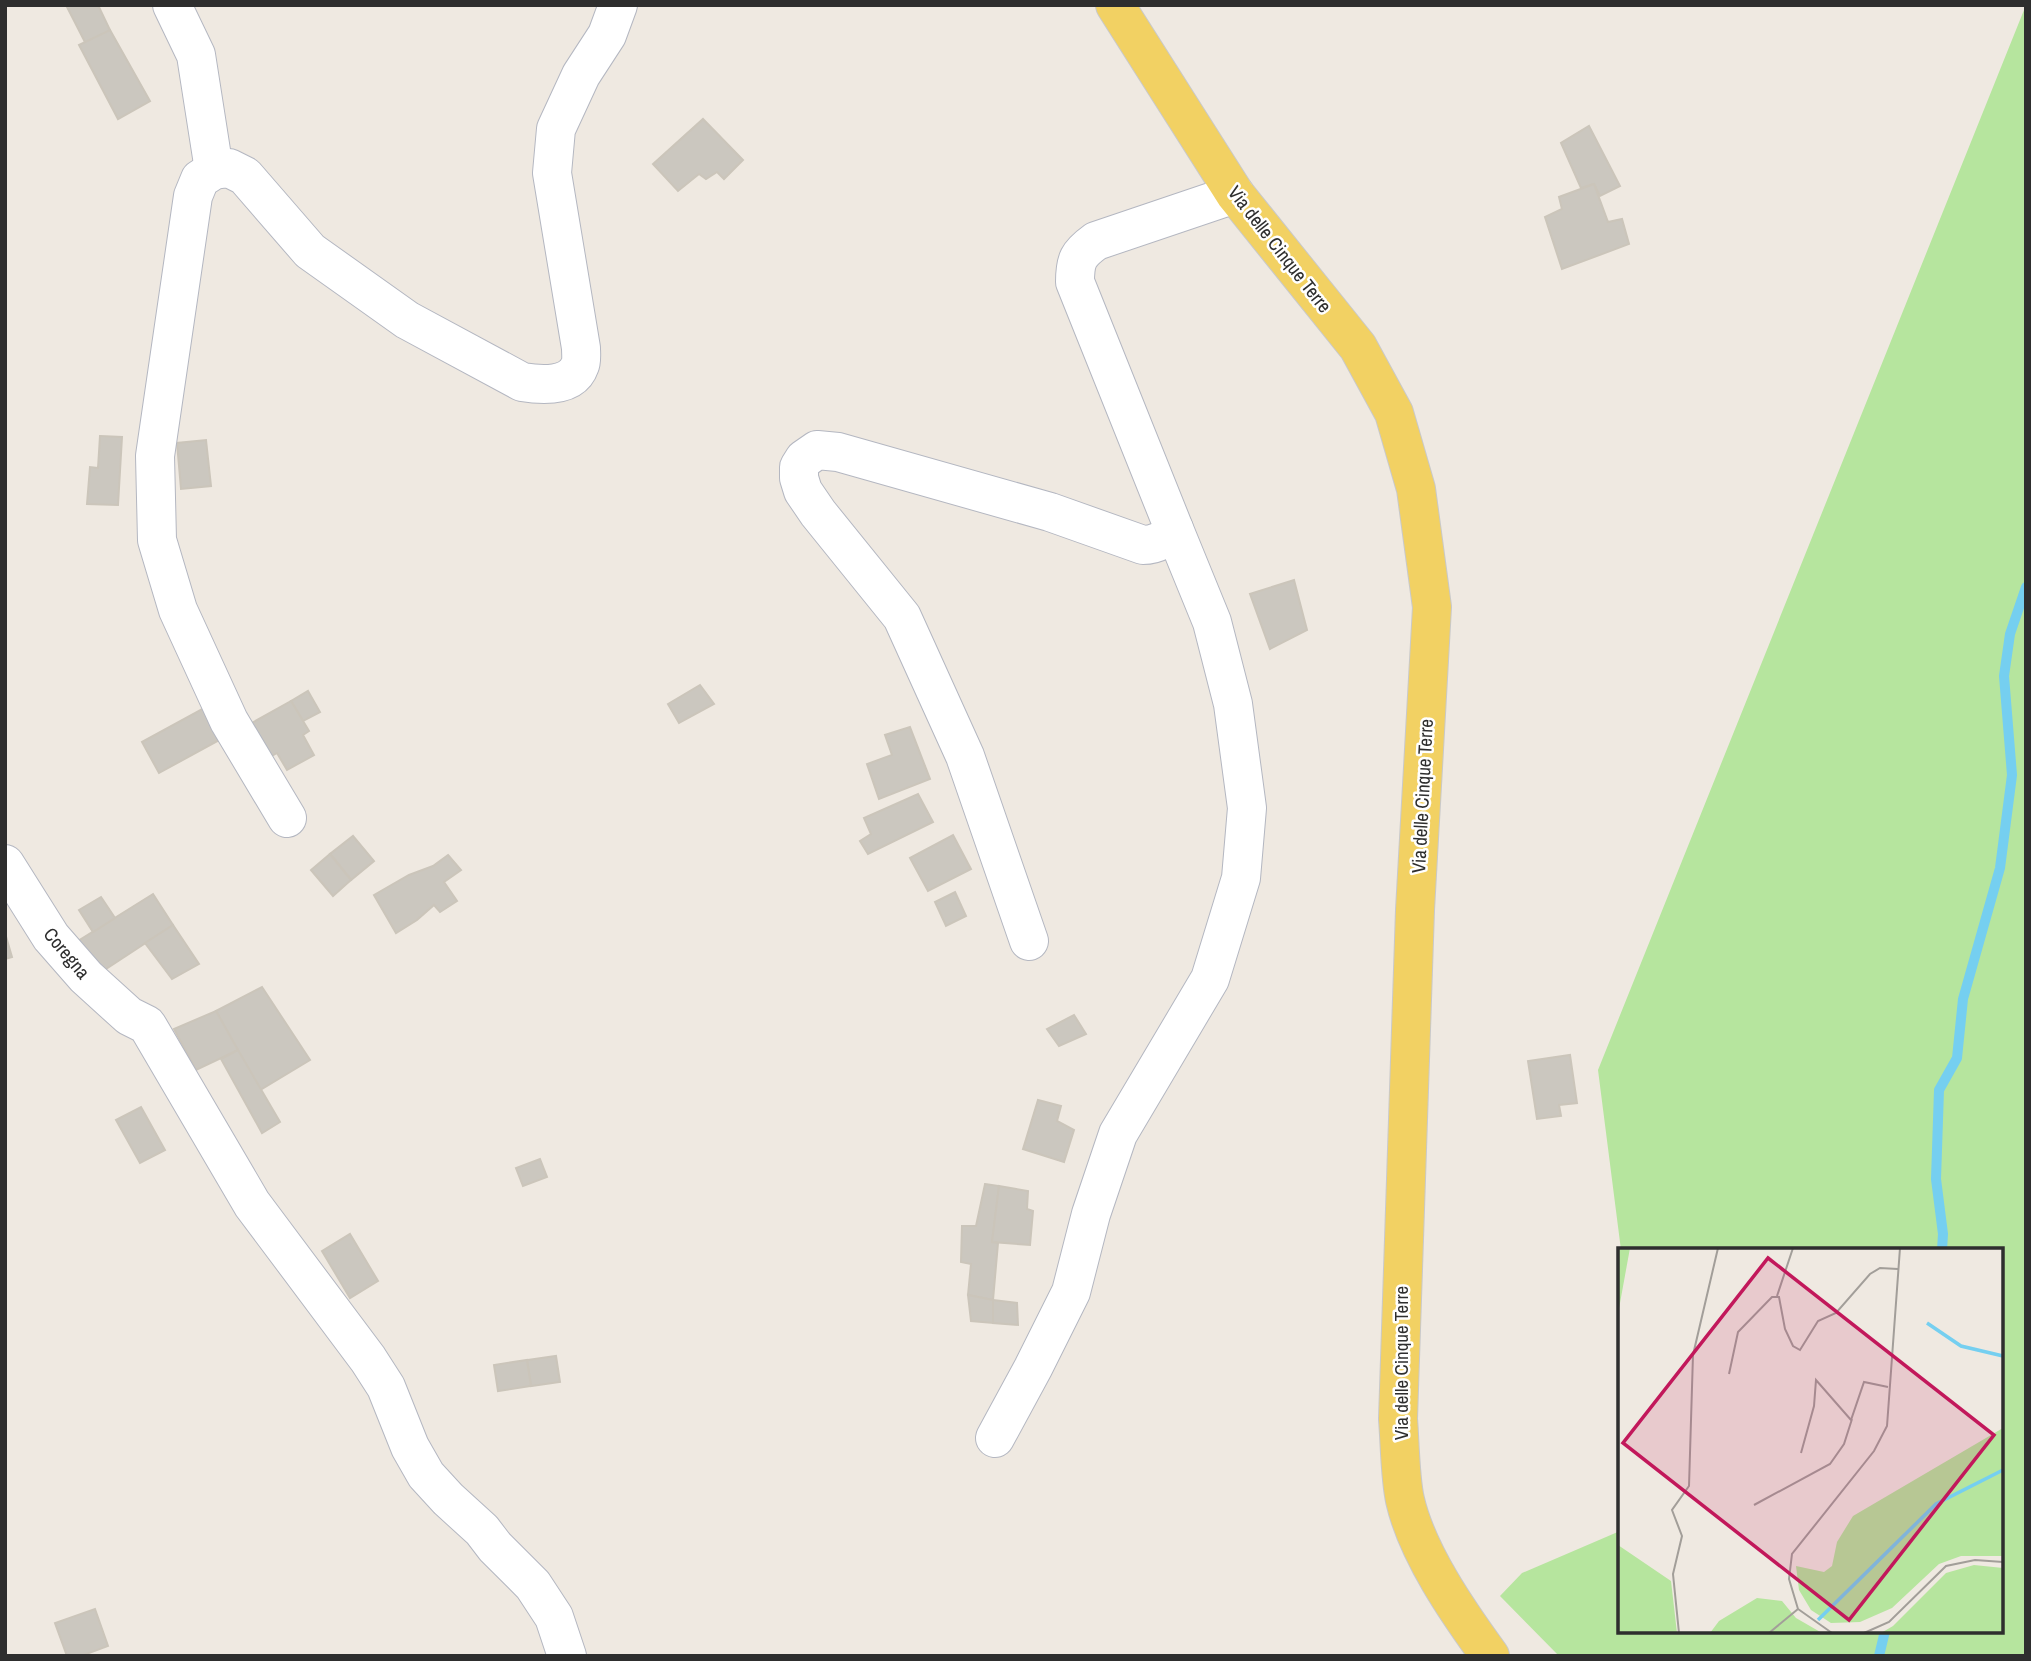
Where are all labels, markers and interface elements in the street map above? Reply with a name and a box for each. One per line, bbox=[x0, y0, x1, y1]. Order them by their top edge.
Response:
street label: Via delle Cinque Terre bbox=[1222, 180, 1338, 318]
street label: Via delle Cinque Terre bbox=[1405, 718, 1439, 874]
street label: Coregna bbox=[38, 922, 96, 984]
inset map bbox=[1618, 1248, 2003, 1633]
street label: Via delle Cinque Terre bbox=[1388, 1286, 1414, 1440]

